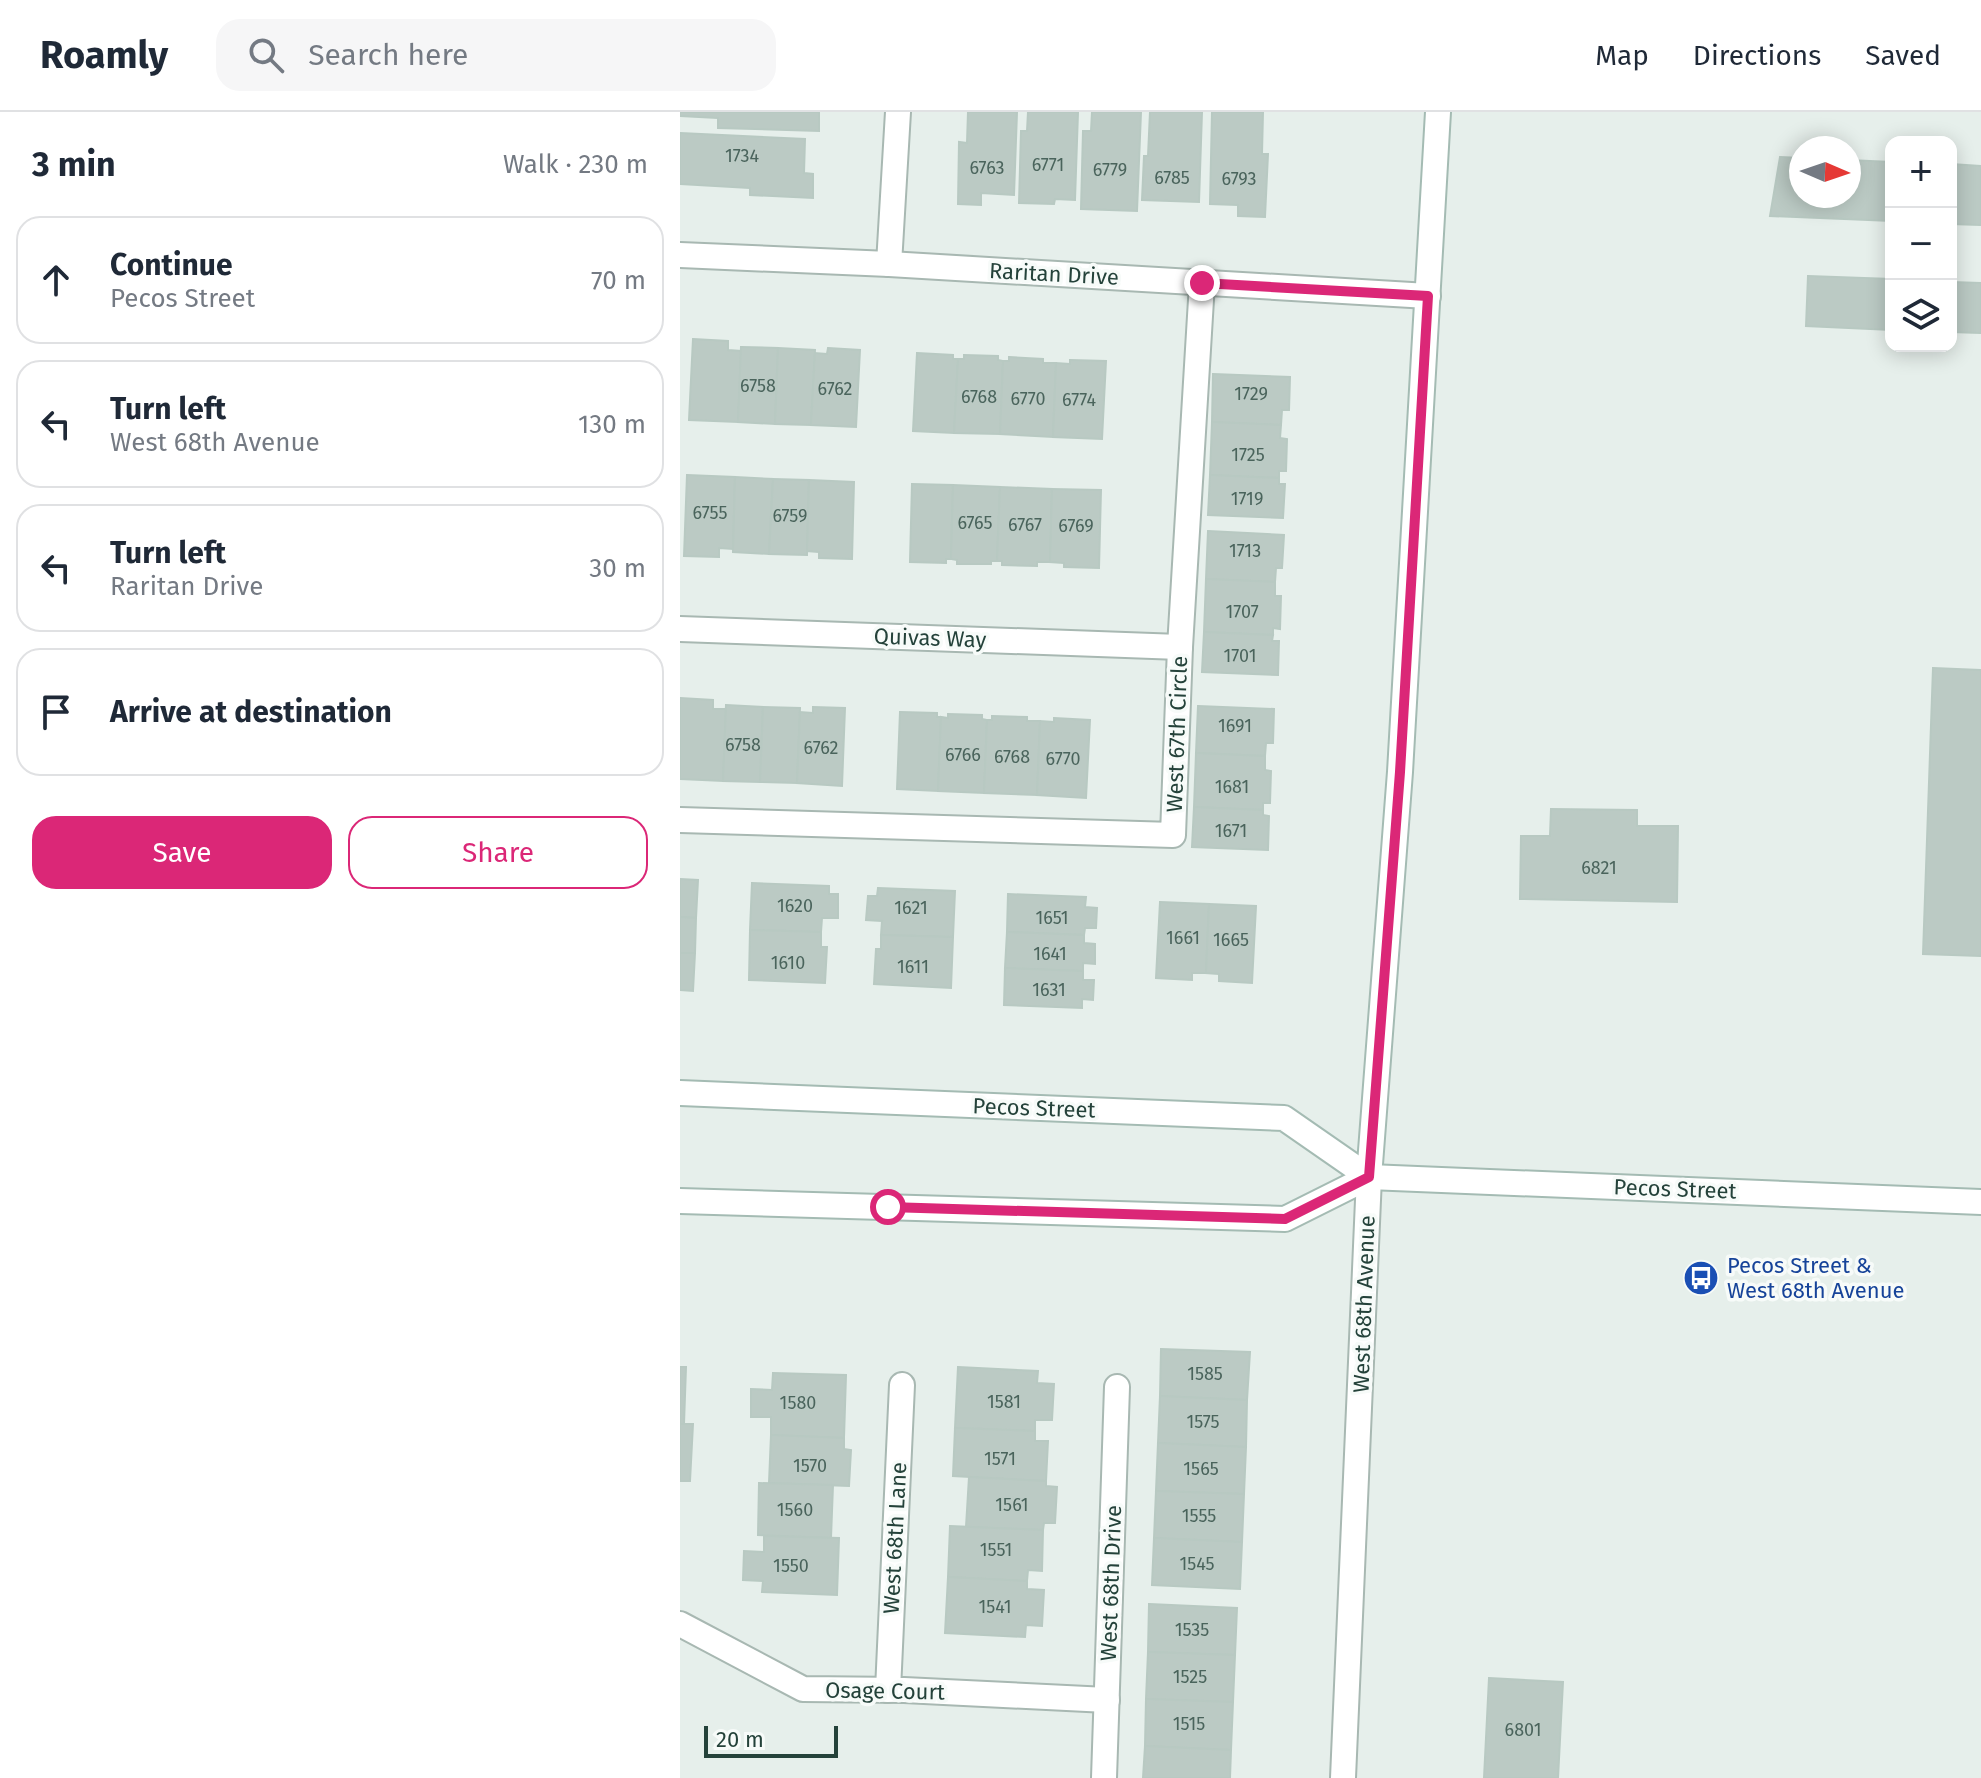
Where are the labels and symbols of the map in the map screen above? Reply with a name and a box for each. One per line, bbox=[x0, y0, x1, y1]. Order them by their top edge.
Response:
north arrow bbox=[1789, 136, 1861, 208]
house number: 1734 bbox=[725, 145, 759, 167]
house number: 6771 bbox=[1032, 154, 1064, 176]
house number: 6763 bbox=[969, 157, 1005, 179]
house number: 6779 bbox=[1093, 159, 1127, 181]
house number: 6785 bbox=[1154, 167, 1190, 189]
house number: 6793 bbox=[1222, 168, 1256, 190]
street label: Raritan Drive bbox=[988, 257, 1120, 291]
route end bbox=[1184, 265, 1220, 301]
house number: 6758 bbox=[740, 375, 776, 397]
house number: 6762 bbox=[817, 378, 853, 400]
house number: 1729 bbox=[1234, 383, 1268, 405]
house number: 6768 bbox=[961, 386, 997, 408]
house number: 6770 bbox=[1011, 388, 1045, 410]
house number: 6774 bbox=[1062, 389, 1096, 411]
house number: 1725 bbox=[1231, 444, 1265, 466]
house number: 1719 bbox=[1231, 488, 1263, 510]
house number: 6755 bbox=[693, 502, 727, 524]
house number: 6759 bbox=[772, 505, 808, 527]
house number: 6765 bbox=[957, 512, 993, 534]
house number: 6767 bbox=[1008, 514, 1042, 536]
house number: 6769 bbox=[1058, 515, 1094, 537]
house number: 1713 bbox=[1229, 540, 1261, 562]
house number: 1707 bbox=[1225, 601, 1259, 623]
street label: Quivas Way bbox=[873, 623, 987, 653]
house number: 1701 bbox=[1224, 645, 1256, 667]
street label: West 67th Circle bbox=[1161, 655, 1193, 813]
house number: 1691 bbox=[1218, 715, 1252, 737]
house number: 6758 bbox=[725, 734, 761, 756]
house number: 6762 bbox=[803, 737, 839, 759]
house number: 6766 bbox=[945, 744, 981, 766]
house number: 6768 bbox=[994, 746, 1030, 768]
house number: 6770 bbox=[1046, 748, 1080, 770]
house number: 1681 bbox=[1215, 776, 1249, 798]
house number: 1671 bbox=[1215, 820, 1247, 842]
house number: 6821 bbox=[1581, 857, 1617, 879]
house number: 1620 bbox=[777, 895, 813, 917]
house number: 1621 bbox=[894, 897, 928, 919]
house number: 1651 bbox=[1035, 907, 1069, 929]
house number: 1661 bbox=[1166, 927, 1200, 949]
house number: 1665 bbox=[1213, 929, 1249, 951]
house number: 1641 bbox=[1033, 943, 1067, 965]
house number: 1610 bbox=[771, 952, 805, 974]
house number: 1611 bbox=[897, 956, 929, 978]
house number: 1631 bbox=[1032, 979, 1066, 1001]
street label: Pecos Street bbox=[972, 1092, 1096, 1124]
street label: Pecos Street bbox=[1613, 1173, 1737, 1205]
route start bbox=[870, 1189, 906, 1225]
street label: West 68th Avenue bbox=[1347, 1215, 1381, 1393]
place label: Pecos Street & West 68th Avenue bbox=[1727, 1252, 1905, 1304]
bus stop icon: Pecos Street & West 68th Avenue bbox=[1682, 1259, 1720, 1297]
house number: 1585 bbox=[1187, 1363, 1223, 1385]
house number: 1581 bbox=[987, 1391, 1021, 1413]
house number: 1580 bbox=[780, 1392, 816, 1414]
house number: 1575 bbox=[1186, 1411, 1220, 1433]
house number: 1571 bbox=[984, 1448, 1016, 1470]
house number: 1570 bbox=[793, 1455, 827, 1477]
house number: 1565 bbox=[1183, 1458, 1219, 1480]
street label: West 68th Lane bbox=[878, 1461, 912, 1615]
house number: 1561 bbox=[995, 1494, 1029, 1516]
house number: 1560 bbox=[777, 1499, 813, 1521]
street label: West 68th Drive bbox=[1095, 1505, 1127, 1661]
house number: 1555 bbox=[1182, 1505, 1216, 1527]
house number: 1551 bbox=[980, 1539, 1012, 1561]
house number: 1545 bbox=[1179, 1553, 1215, 1575]
house number: 1550 bbox=[773, 1555, 809, 1577]
house number: 1541 bbox=[978, 1596, 1012, 1618]
house number: 1535 bbox=[1175, 1619, 1209, 1641]
house number: 1525 bbox=[1173, 1666, 1207, 1688]
street label: Osage Court bbox=[825, 1676, 945, 1706]
house number: 1515 bbox=[1173, 1713, 1205, 1735]
house number: 6801 bbox=[1505, 1719, 1541, 1741]
scale bar bbox=[704, 1722, 838, 1758]

